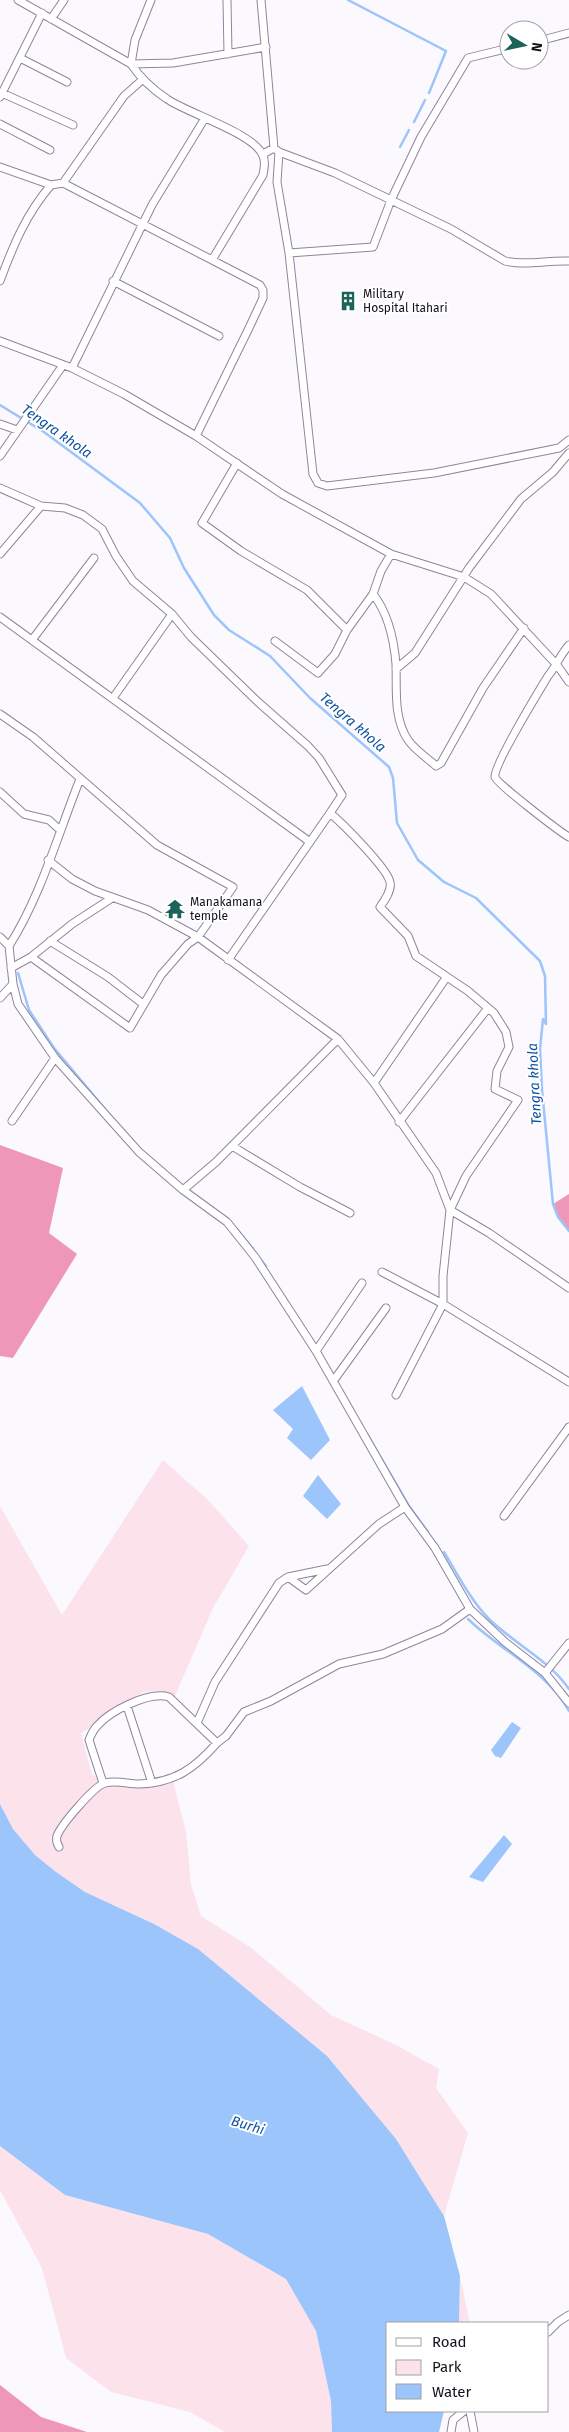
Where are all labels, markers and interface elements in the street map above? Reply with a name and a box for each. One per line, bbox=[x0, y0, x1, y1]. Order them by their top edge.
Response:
north arrow bbox=[499, 20, 549, 70]
text: N bbox=[527, 41, 545, 53]
place label: Military Hospital Itahari bbox=[363, 287, 448, 315]
building icon: Military Hospital Itahari bbox=[337, 290, 359, 312]
water label: Tengra khola bbox=[18, 401, 95, 462]
water label: Tengra khola bbox=[316, 689, 389, 756]
place label: Manakamana temple bbox=[190, 895, 262, 923]
temple icon: Manakamana temple bbox=[164, 898, 186, 920]
water label: Tengra khola bbox=[524, 1042, 545, 1125]
water label: Burhi bbox=[229, 2112, 267, 2139]
legend bbox=[386, 2322, 549, 2412]
text: Road bbox=[432, 2333, 467, 2351]
text: Park bbox=[432, 2358, 462, 2376]
text: Water bbox=[432, 2383, 471, 2401]

